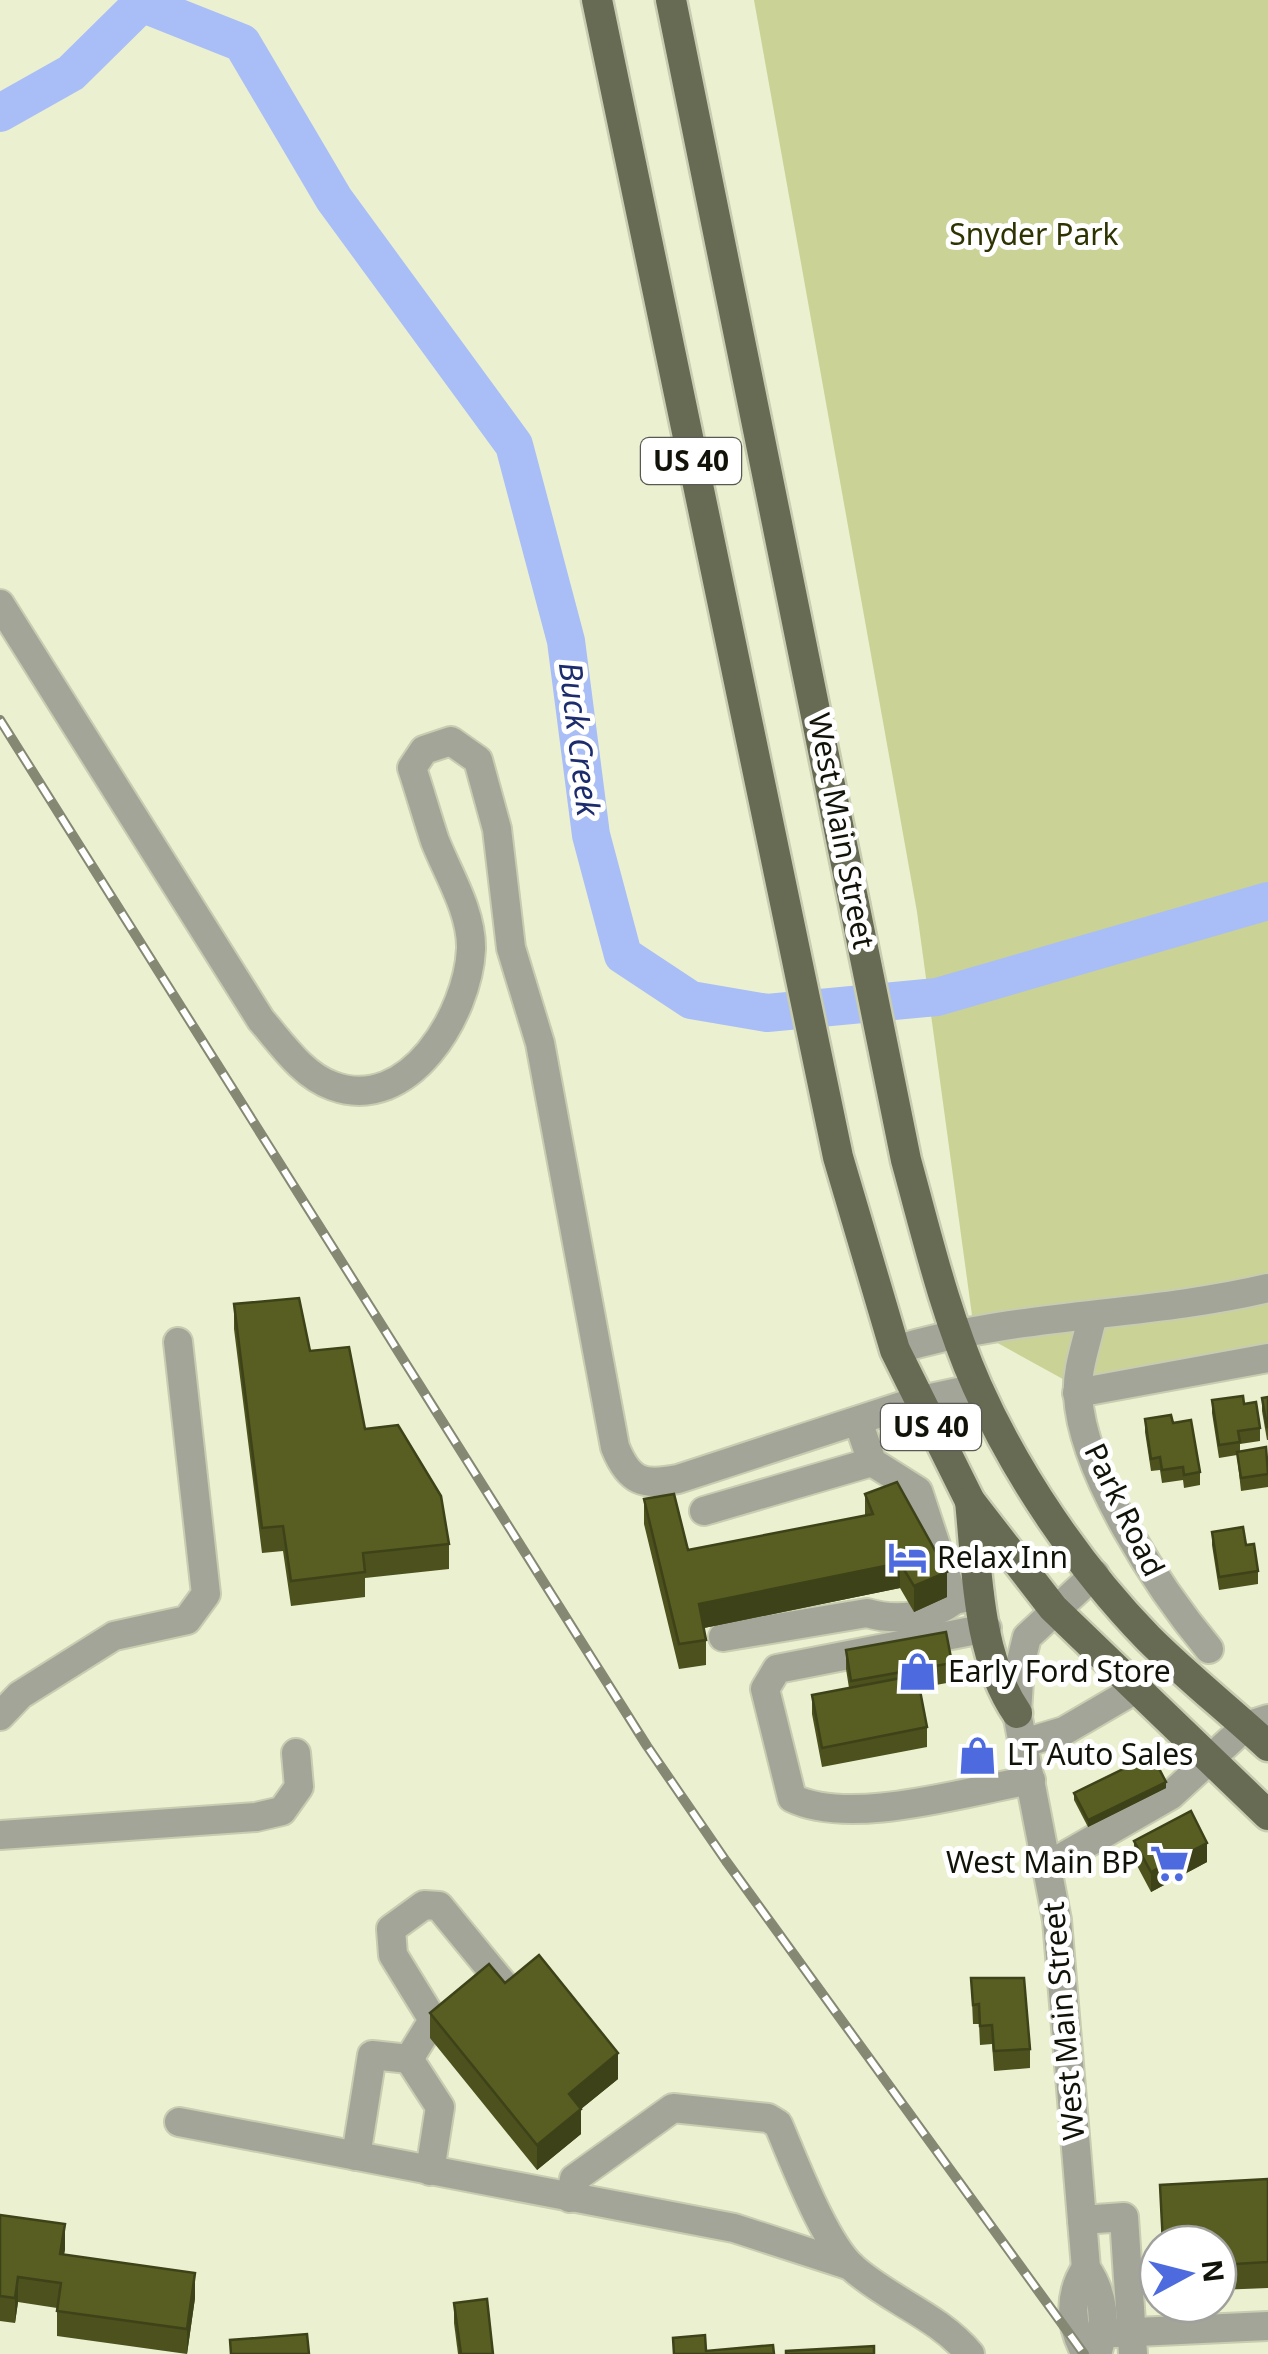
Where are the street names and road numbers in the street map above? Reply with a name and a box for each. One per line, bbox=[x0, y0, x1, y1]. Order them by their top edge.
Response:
road number: US 40 bbox=[641, 438, 741, 484]
street label: West Main Street bbox=[800, 709, 885, 952]
road number: US 40 bbox=[881, 1404, 981, 1450]
street label: Park Road bbox=[1076, 1436, 1175, 1583]
street label: West Main Street bbox=[1032, 1900, 1093, 2142]

